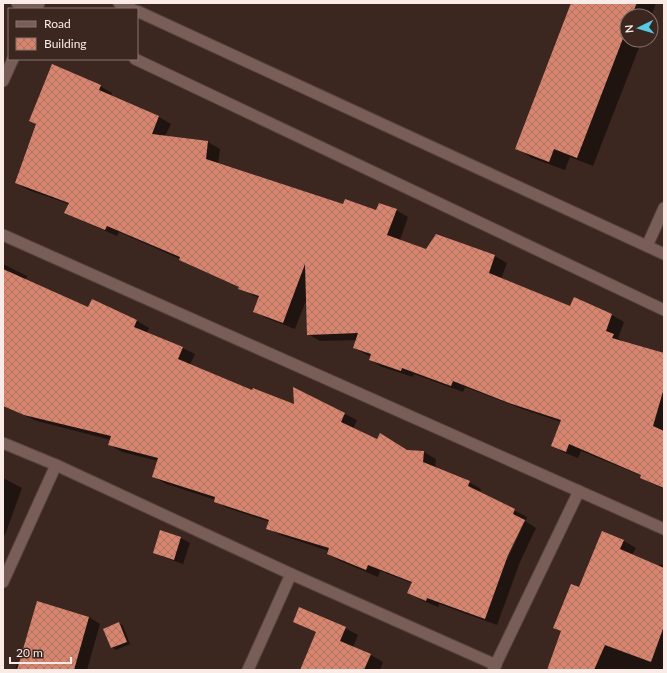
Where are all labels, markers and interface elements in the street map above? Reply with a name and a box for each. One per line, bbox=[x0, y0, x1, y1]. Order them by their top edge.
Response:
legend bbox=[8, 8, 138, 60]
north arrow bbox=[619, 8, 659, 48]
text: Road bbox=[44, 16, 71, 31]
text: N bbox=[622, 24, 635, 34]
text: Building bbox=[44, 36, 87, 51]
scale bar bbox=[10, 639, 71, 665]
text: 20 m bbox=[16, 645, 43, 660]

